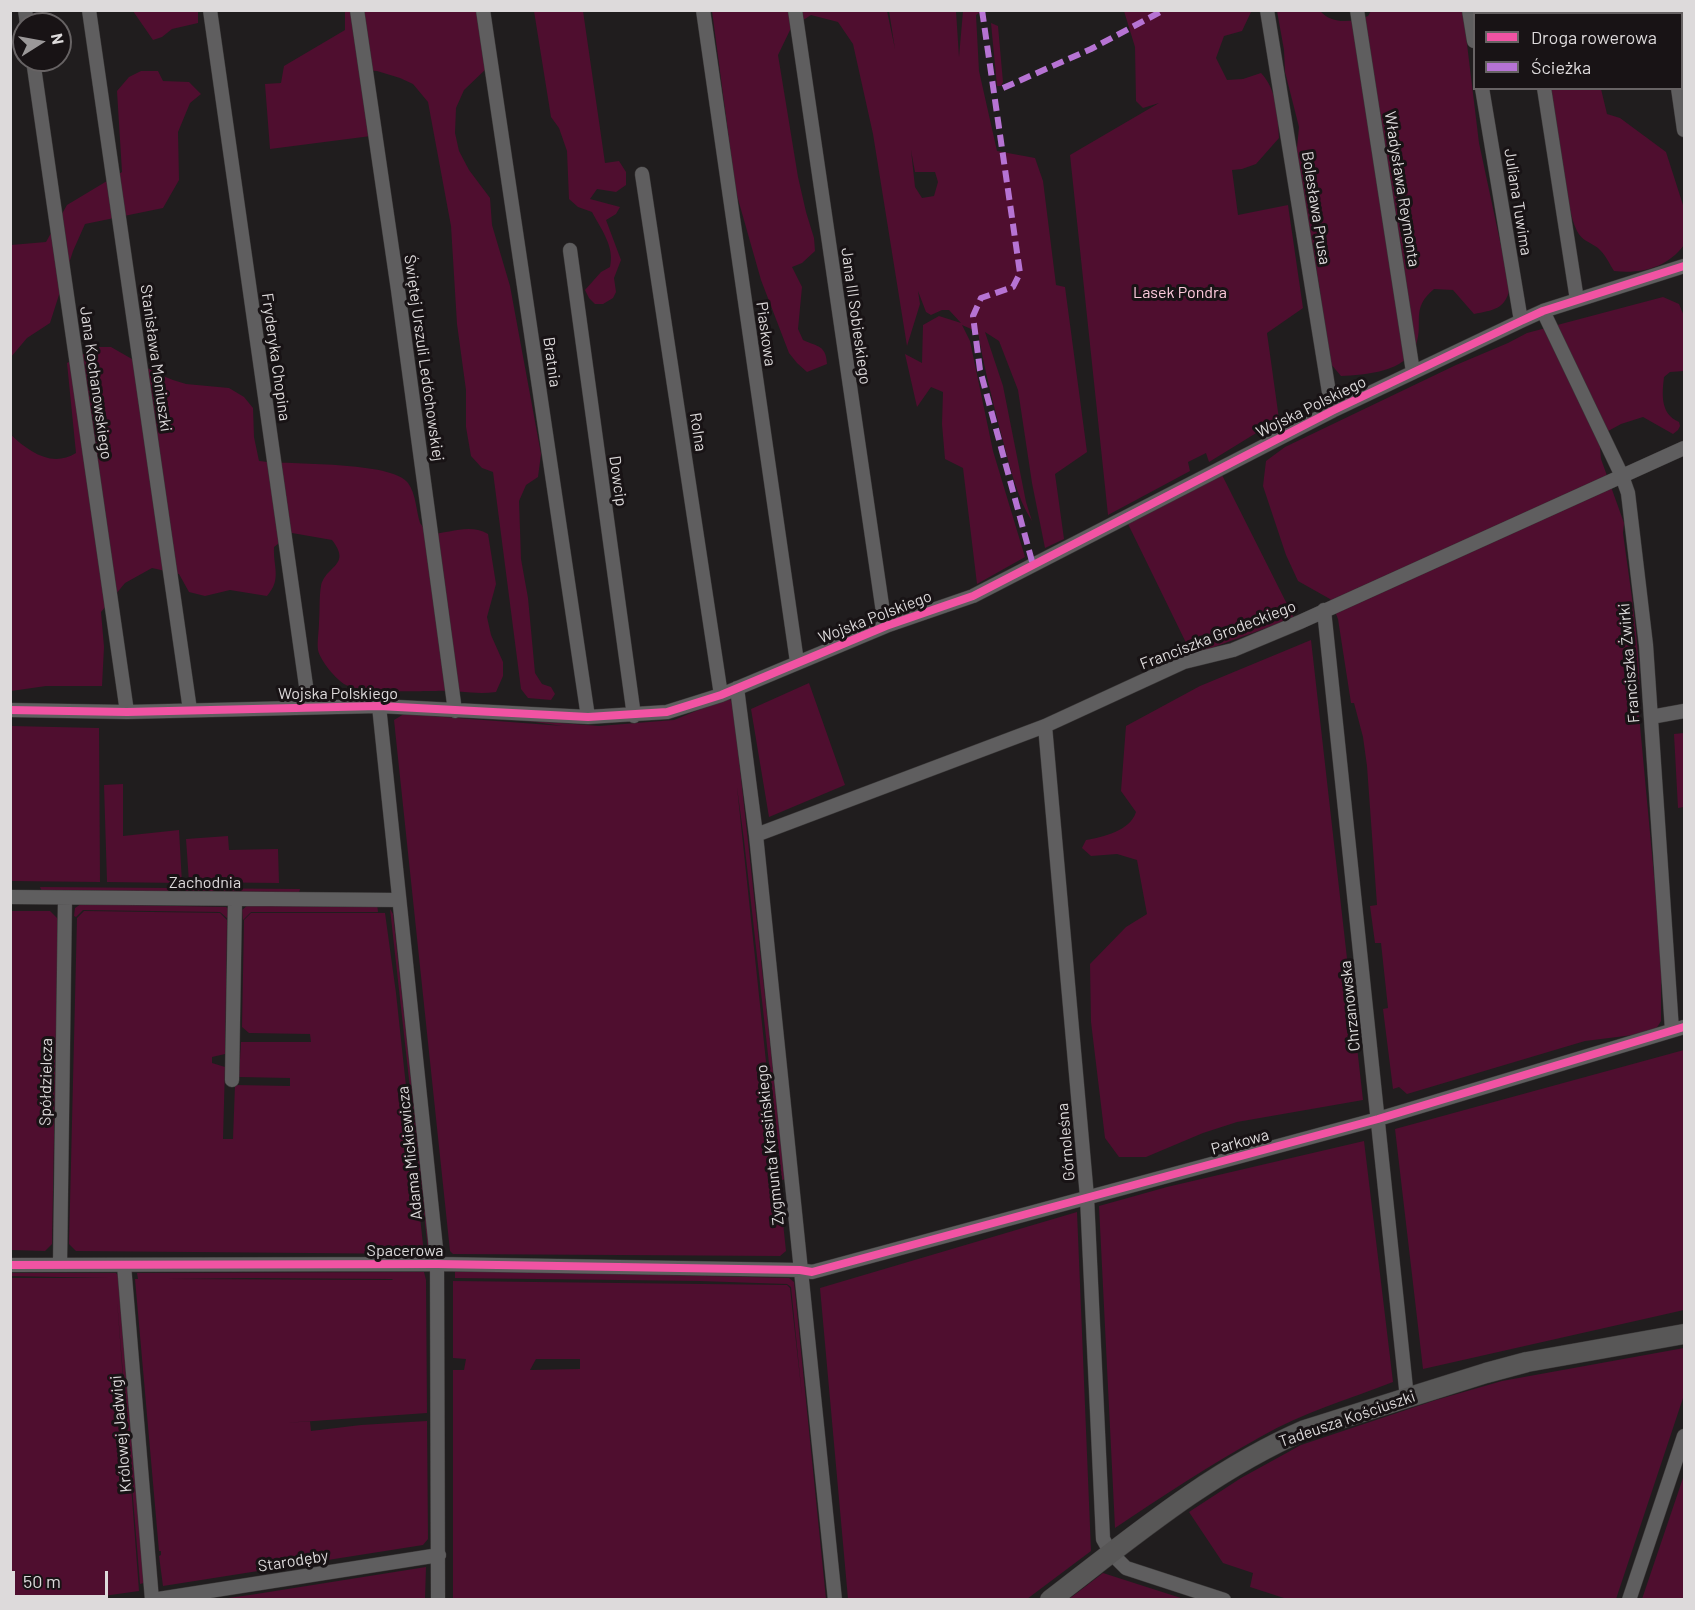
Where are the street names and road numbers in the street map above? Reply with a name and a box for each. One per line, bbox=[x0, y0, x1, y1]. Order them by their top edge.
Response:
street label: Władysława Reymonta bbox=[1380, 110, 1424, 268]
street label: Juliana Tuwima bbox=[1500, 147, 1536, 257]
street label: Bolesława Prusa bbox=[1298, 150, 1334, 266]
street label: Jana III Sobieskiego bbox=[837, 246, 875, 386]
street label: Świętej Urszuli Ledóchowskiej bbox=[400, 253, 448, 463]
street label: Stanisława Moniuszki bbox=[136, 283, 176, 433]
street label: Fryderyka Chopina bbox=[258, 292, 294, 422]
street label: Piaskowa bbox=[752, 300, 780, 368]
street label: Jana Kochanowskiego bbox=[76, 305, 116, 461]
street label: Bratnia bbox=[539, 336, 565, 388]
street label: Wojska Polskiego bbox=[1253, 372, 1369, 442]
street label: Rolna bbox=[685, 411, 711, 453]
street label: Dowcip bbox=[605, 455, 631, 507]
street label: Wojska Polskiego bbox=[816, 587, 934, 647]
street label: Franciszka Grodeckiego bbox=[1137, 596, 1299, 674]
street label: Franciszka Żwirki bbox=[1614, 602, 1644, 724]
street label: Wojska Polskiego bbox=[278, 684, 398, 704]
street label: Zachodnia bbox=[169, 873, 241, 893]
street label: Chrzanowska bbox=[1336, 960, 1364, 1052]
street label: Spółdzielcza bbox=[36, 1038, 56, 1126]
street label: Zygmunta Krasińskiego bbox=[752, 1064, 788, 1226]
street label: Adama Mickiewicza bbox=[393, 1085, 427, 1221]
street label: Górnoleśna bbox=[1053, 1102, 1079, 1182]
street label: Parkowa bbox=[1209, 1125, 1271, 1159]
street label: Spacerowa bbox=[367, 1241, 443, 1261]
street label: Królowej Jadwigi bbox=[106, 1375, 136, 1493]
street label: Tadeusza Kościuszki bbox=[1276, 1387, 1418, 1451]
street label: Starodęby bbox=[256, 1546, 330, 1576]

